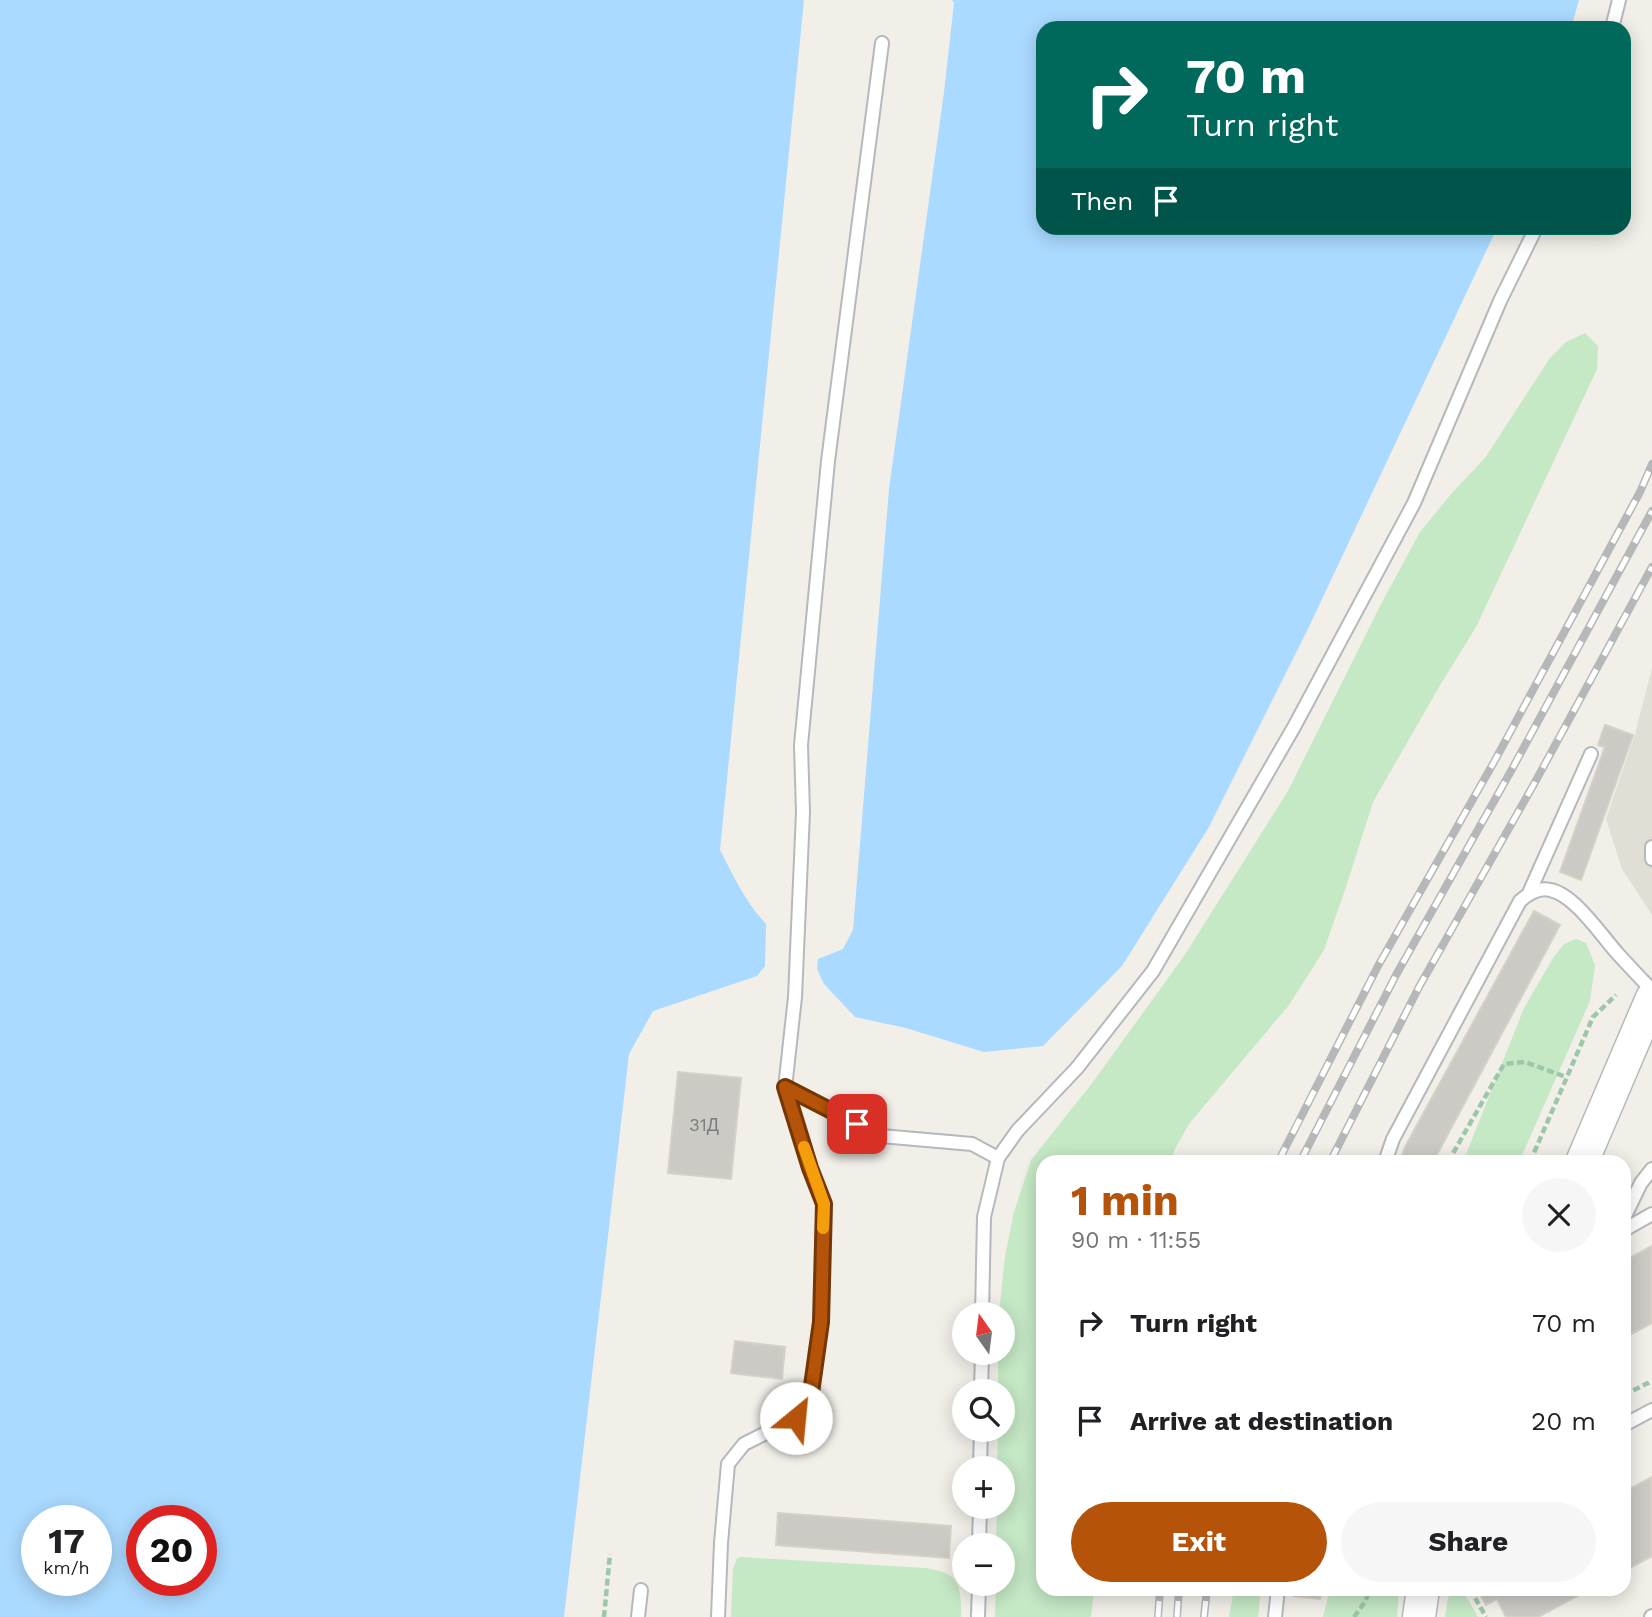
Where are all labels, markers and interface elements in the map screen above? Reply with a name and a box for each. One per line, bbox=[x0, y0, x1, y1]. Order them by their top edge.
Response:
text: 70 m bbox=[1186, 47, 1306, 105]
icon: right bbox=[1071, 49, 1162, 140]
text: Turn right bbox=[1186, 106, 1338, 144]
icon: arrive bbox=[1147, 182, 1185, 220]
text: Then bbox=[1071, 186, 1133, 216]
pin bbox=[827, 1094, 887, 1154]
icon: arrive bbox=[838, 1105, 876, 1143]
house number: 31Д bbox=[689, 1114, 719, 1135]
text: 1 min bbox=[1071, 1176, 1179, 1225]
button: close bbox=[1522, 1178, 1596, 1252]
text: 90 m · 11:55 bbox=[1071, 1227, 1201, 1254]
north arrow bbox=[952, 1302, 1015, 1365]
map controls bbox=[952, 1302, 1015, 1596]
icon: right bbox=[1071, 1304, 1109, 1342]
text: Turn right bbox=[1130, 1308, 1257, 1338]
text: 70 m bbox=[1532, 1308, 1596, 1338]
button: search bbox=[952, 1379, 1015, 1442]
position arrow bbox=[759, 1381, 833, 1455]
icon: arrive bbox=[1071, 1402, 1109, 1440]
text: Arrive at destination bbox=[1130, 1406, 1393, 1436]
text: 20 m bbox=[1531, 1406, 1596, 1436]
button: + bbox=[952, 1456, 1015, 1519]
button: Exit bbox=[1071, 1502, 1327, 1582]
button: Share bbox=[1341, 1502, 1596, 1582]
speed limit sign: 20 bbox=[126, 1505, 217, 1596]
text: 17 bbox=[48, 1520, 85, 1562]
button: − bbox=[952, 1533, 1015, 1596]
text: km/h bbox=[43, 1557, 90, 1578]

